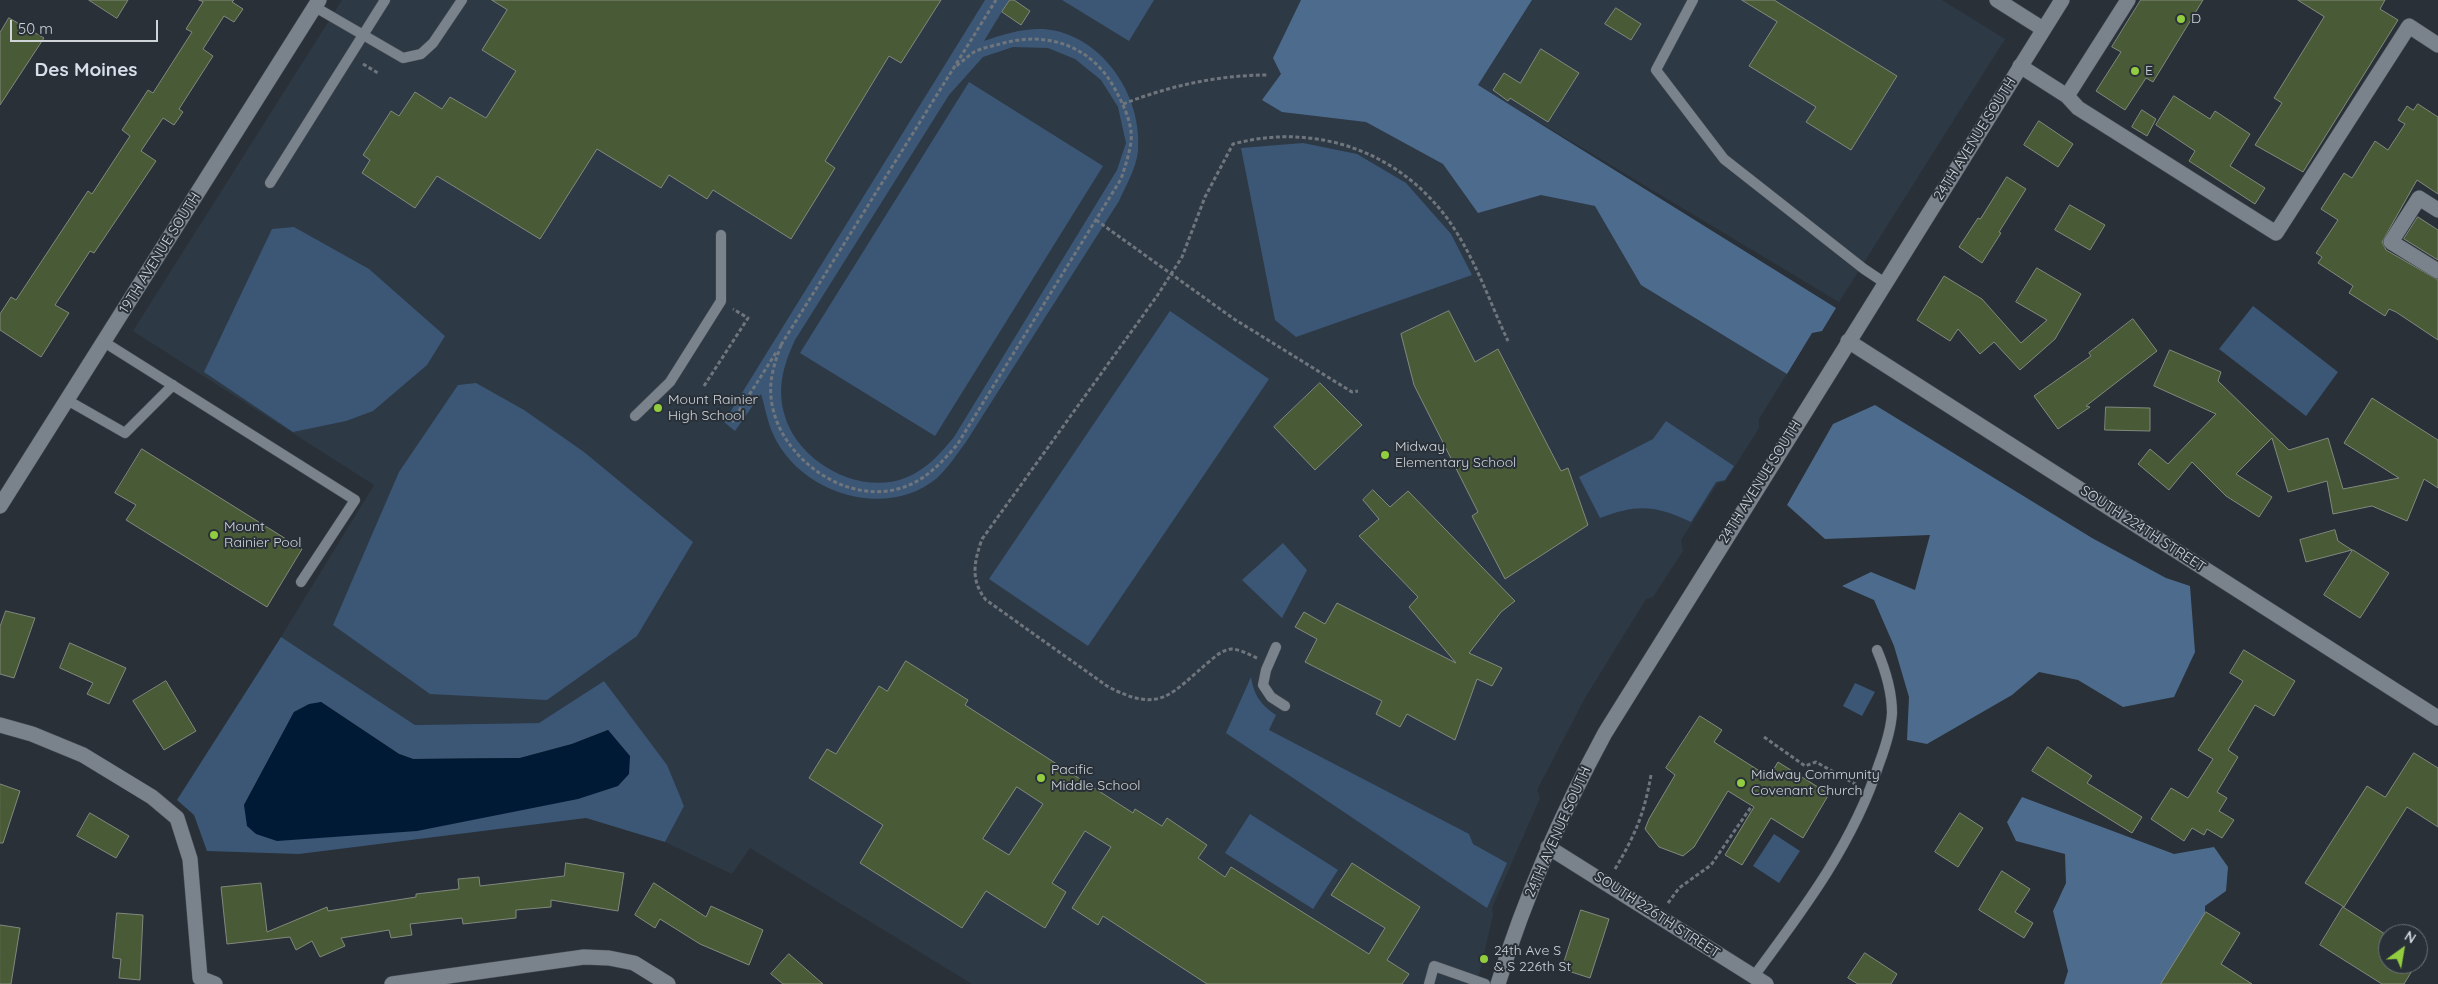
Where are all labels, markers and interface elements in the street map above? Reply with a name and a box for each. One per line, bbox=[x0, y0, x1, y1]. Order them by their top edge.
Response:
scale bar bbox=[12, 10, 160, 42]
place label: D bbox=[2191, 11, 2201, 27]
marker: D bbox=[2175, 13, 2187, 25]
text: 50 m bbox=[18, 19, 53, 38]
district label: Des Moines bbox=[34, 59, 138, 81]
place label: E bbox=[2145, 63, 2153, 79]
marker: E bbox=[2129, 65, 2141, 77]
street label: 24TH AVENUE SOUTH bbox=[1930, 75, 2020, 203]
street label: 19TH AVENUE SOUTH bbox=[116, 189, 204, 317]
place label: Mount Rainier High School bbox=[668, 392, 758, 424]
marker: Mount Rainier High School bbox=[652, 402, 664, 414]
street label: 24TH AVENUE SOUTH bbox=[1715, 418, 1805, 546]
place label: Midway Elementary School bbox=[1395, 439, 1516, 472]
marker: Midway Elementary School bbox=[1379, 449, 1391, 461]
street label: SOUTH 224TH STREET bbox=[2077, 482, 2209, 576]
place label: Mount Rainier Pool bbox=[224, 519, 301, 552]
marker: Mount Rainier Pool bbox=[208, 529, 220, 541]
place label: Pacific Middle School bbox=[1051, 762, 1141, 794]
street label: 24TH AVENUE SOUTH bbox=[1522, 764, 1594, 900]
place label: Midway Community Covenant Church bbox=[1751, 767, 1880, 800]
marker: Pacific Middle School bbox=[1035, 772, 1047, 784]
marker: Midway Community Covenant Church bbox=[1735, 777, 1747, 789]
street label: SOUTH 226TH STREET bbox=[1591, 868, 1723, 962]
north arrow bbox=[2378, 924, 2428, 974]
text: N bbox=[2401, 927, 2420, 947]
place label: 24th Ave S & S 226th St bbox=[1494, 943, 1571, 976]
marker: 24th Ave S & S 226th St bbox=[1478, 953, 1490, 965]

